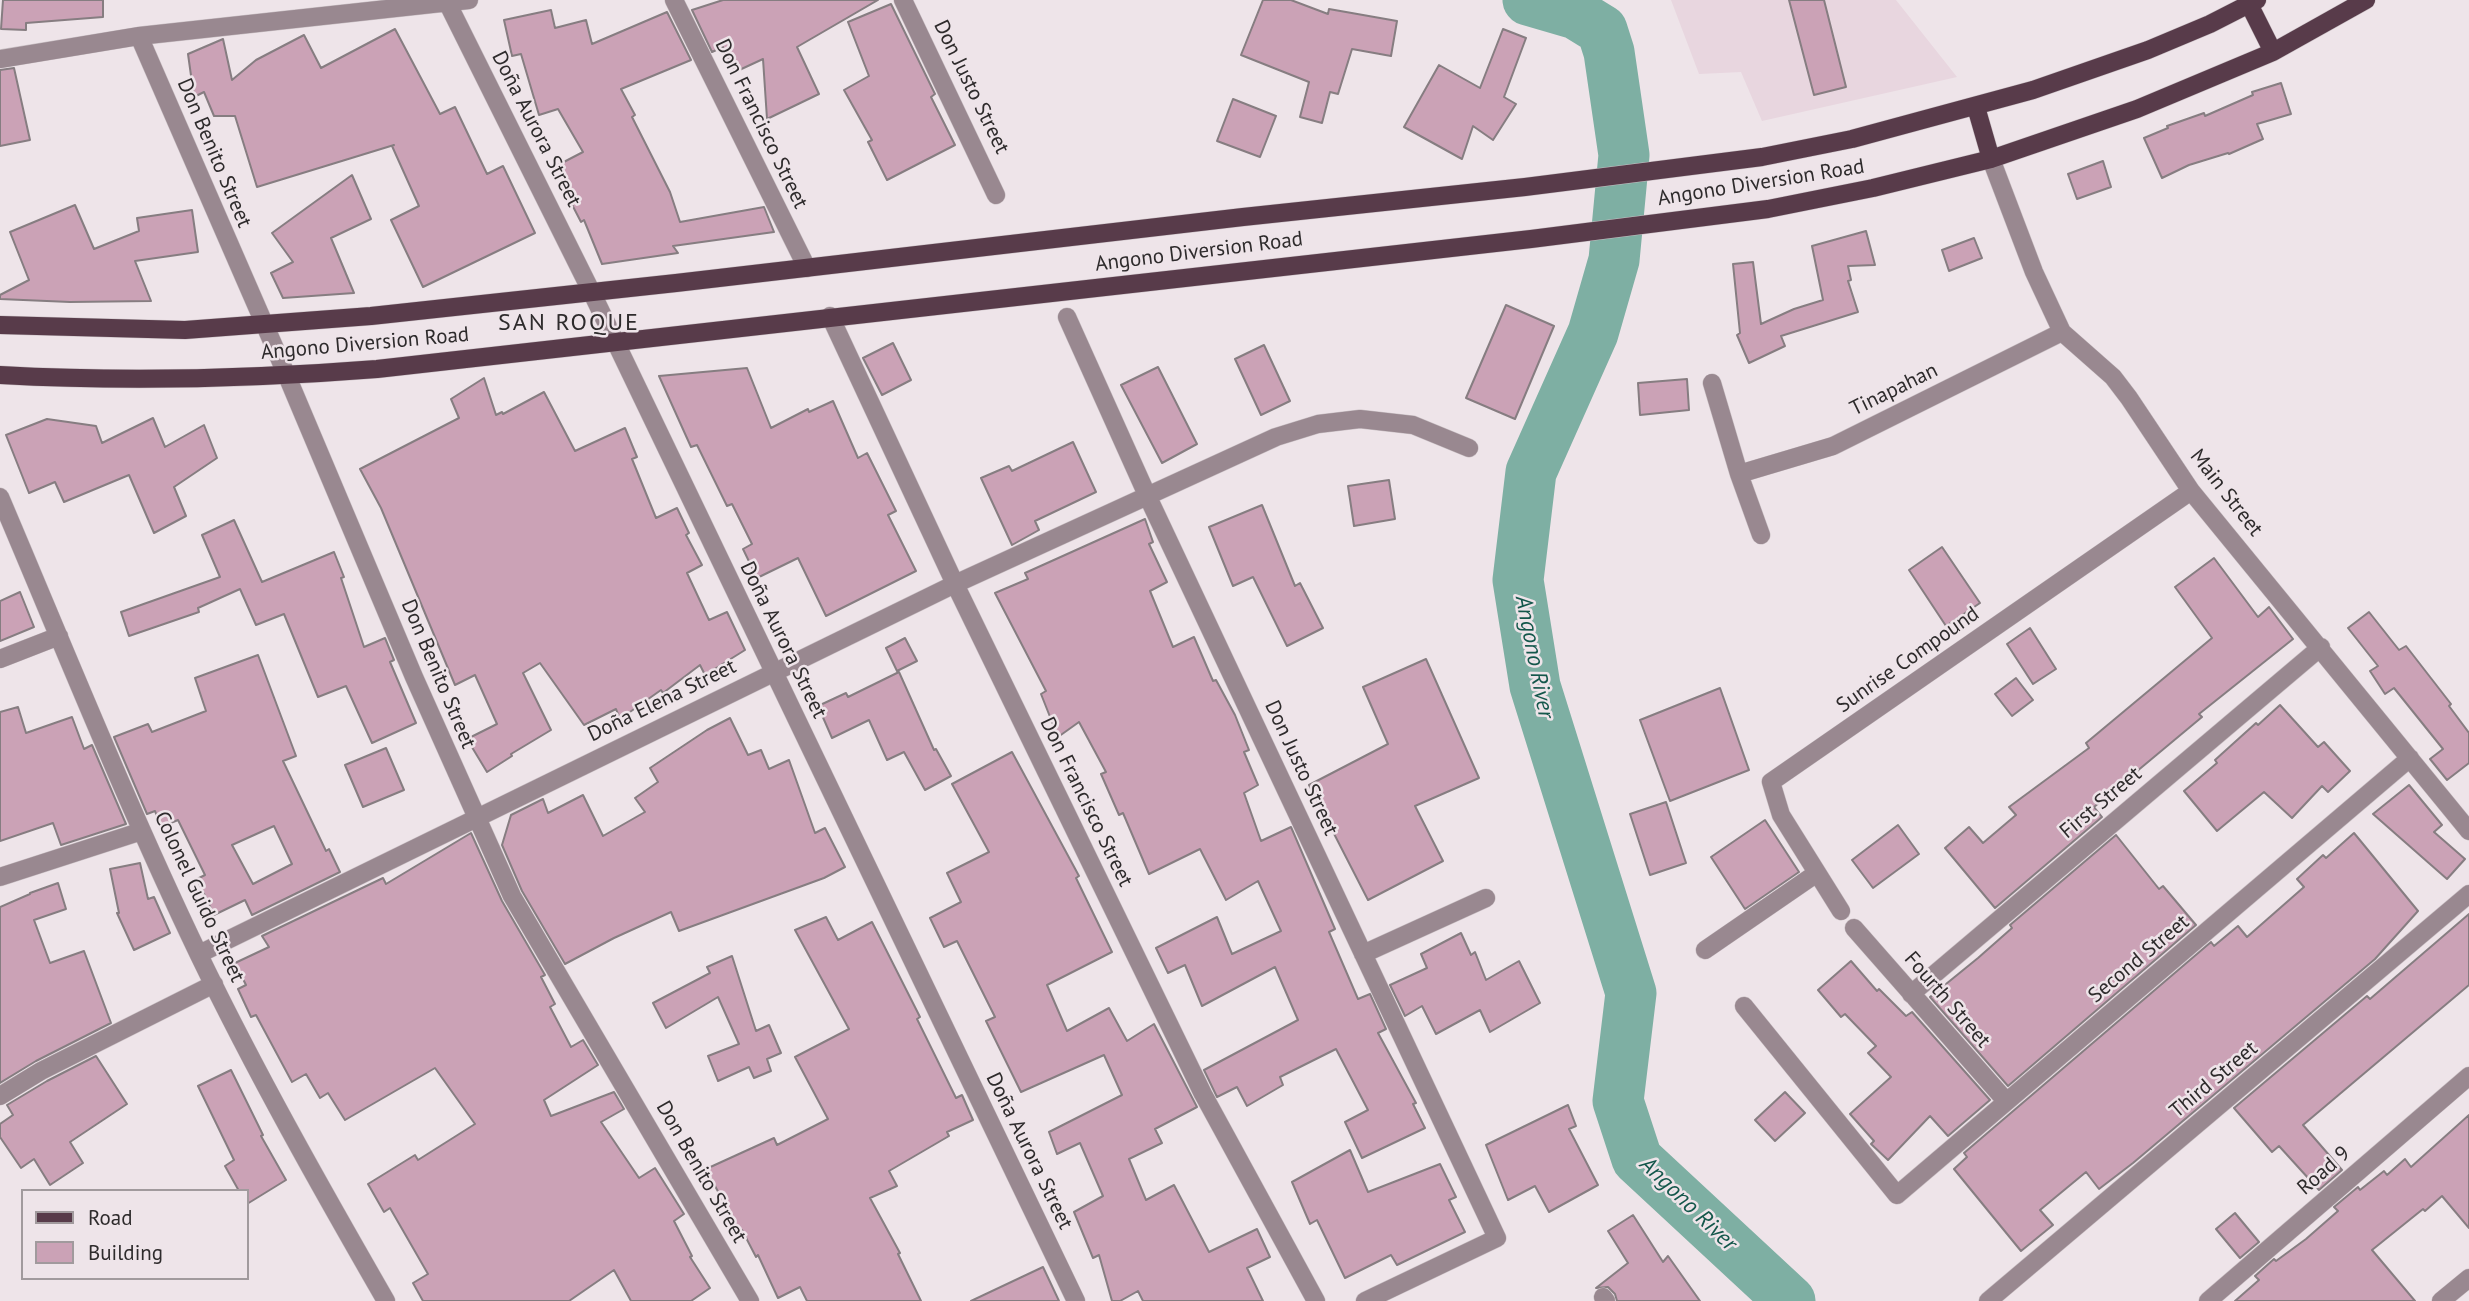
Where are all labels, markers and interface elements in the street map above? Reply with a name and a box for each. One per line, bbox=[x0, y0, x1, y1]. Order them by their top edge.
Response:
street label: Don Justo Street bbox=[928, 16, 1014, 158]
street label: Don Francisco Street bbox=[709, 35, 813, 213]
street label: Doña Aurora Street bbox=[486, 47, 586, 211]
street label: Don Benito Street bbox=[171, 75, 257, 231]
street label: Angono Diversion Road bbox=[1656, 154, 1866, 212]
street label: Angono Diversion Road bbox=[1094, 227, 1304, 277]
district label: SAN ROQUE bbox=[499, 309, 639, 337]
street label: Angono Diversion Road bbox=[260, 322, 470, 366]
street label: Tinapahan bbox=[1846, 358, 1942, 422]
street label: Main Street bbox=[2184, 445, 2268, 541]
street label: Doña Aurora Street bbox=[734, 557, 832, 723]
water label: Angono River bbox=[1509, 593, 1559, 721]
street label: Don Benito Street bbox=[395, 596, 481, 752]
street label: Sunrise Compound bbox=[1832, 601, 1984, 719]
street label: Doña Elena Street bbox=[584, 654, 740, 748]
street label: Don Justo Street bbox=[1259, 697, 1343, 839]
street label: Don Francisco Street bbox=[1034, 713, 1138, 891]
street label: First Street bbox=[2055, 762, 2147, 844]
street label: Colonel Guido Street bbox=[148, 808, 250, 986]
street label: Second Street bbox=[2083, 910, 2195, 1008]
street label: Fourth Street bbox=[1898, 947, 1996, 1053]
street label: Third Street bbox=[2165, 1036, 2263, 1124]
street label: Doña Aurora Street bbox=[980, 1068, 1078, 1234]
street label: Don Benito Street bbox=[650, 1097, 752, 1247]
street label: Road 9 bbox=[2293, 1141, 2355, 1201]
water label: Angono River bbox=[1634, 1151, 1742, 1257]
legend bbox=[21, 1189, 248, 1280]
text: Road bbox=[88, 1204, 132, 1231]
text: Building bbox=[88, 1239, 163, 1266]

